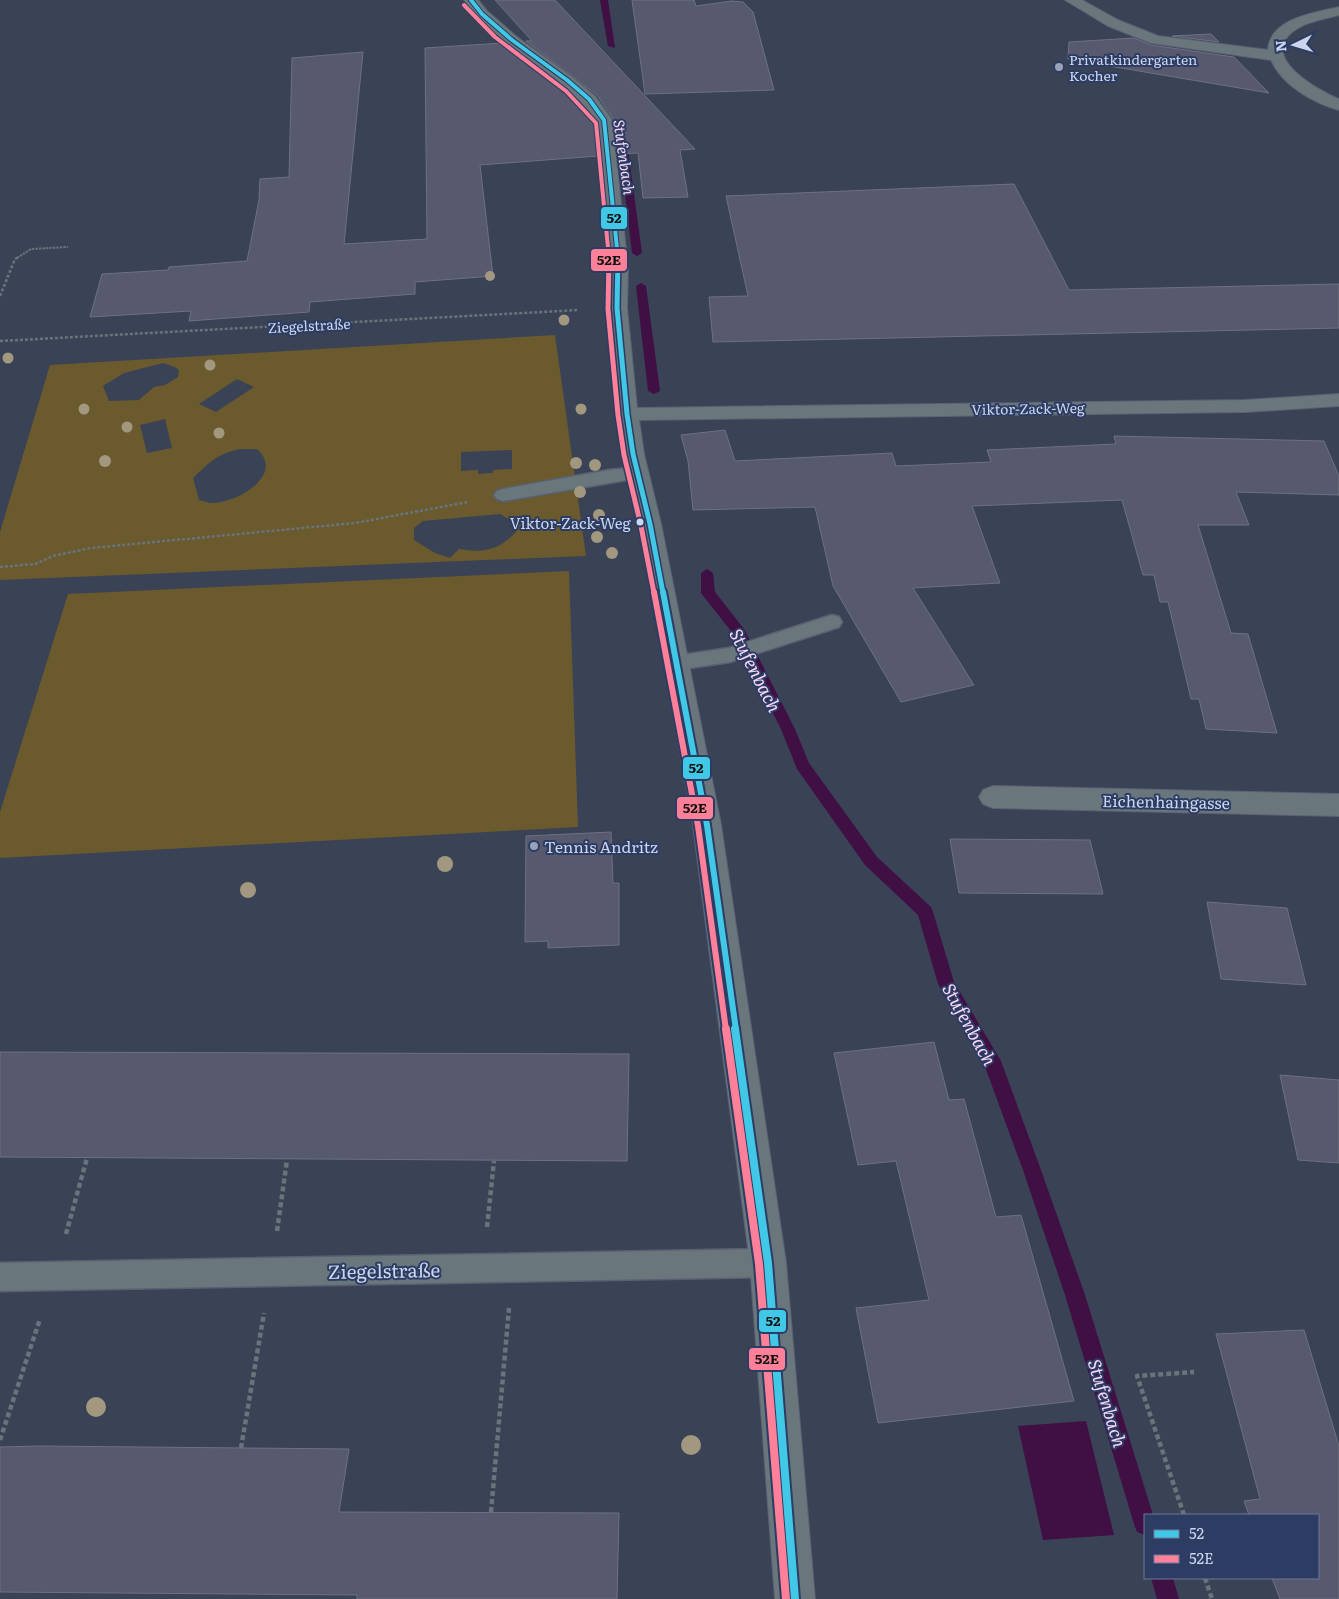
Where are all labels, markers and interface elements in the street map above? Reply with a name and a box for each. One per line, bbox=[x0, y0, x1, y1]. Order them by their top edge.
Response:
north arrow bbox=[1269, 20, 1319, 70]
text: N bbox=[1270, 39, 1291, 53]
place label: Privatkindergarten Kocher bbox=[1069, 49, 1197, 85]
marker: Privatkindergarten Kocher bbox=[1053, 61, 1065, 73]
water label: Stufenbach bbox=[608, 118, 642, 196]
line badge: 52 bbox=[600, 206, 628, 230]
text: 52 bbox=[607, 207, 622, 227]
line badge: 52E bbox=[590, 248, 628, 272]
text: 52E bbox=[597, 249, 621, 269]
street label: Ziegelstraße bbox=[267, 313, 351, 337]
street label: Viktor-Zack-Weg bbox=[971, 397, 1085, 419]
place label: Viktor-Zack-Weg bbox=[510, 511, 632, 534]
marker: Viktor-Zack-Weg bbox=[635, 517, 645, 527]
water label: Stufenbach bbox=[723, 623, 789, 717]
line badge: 52 bbox=[682, 756, 711, 780]
text: 52 bbox=[689, 757, 704, 777]
street label: Eichenhaingasse bbox=[1102, 788, 1230, 814]
line badge: 52E bbox=[676, 796, 714, 820]
text: 52E bbox=[683, 797, 707, 817]
place label: Tennis Andritz bbox=[544, 834, 658, 858]
marker: Tennis Andritz bbox=[528, 840, 540, 852]
water label: Stufenbach bbox=[936, 978, 1004, 1071]
street label: Ziegelstraße bbox=[328, 1255, 441, 1285]
line badge: 52 bbox=[758, 1309, 787, 1333]
text: 52 bbox=[766, 1310, 781, 1330]
line badge: 52E bbox=[748, 1347, 786, 1371]
text: 52E bbox=[755, 1348, 779, 1368]
water label: Stufenbach bbox=[1082, 1356, 1134, 1451]
legend bbox=[1144, 1514, 1319, 1579]
text: 52 bbox=[1189, 1521, 1204, 1544]
text: 52E bbox=[1189, 1546, 1214, 1569]

